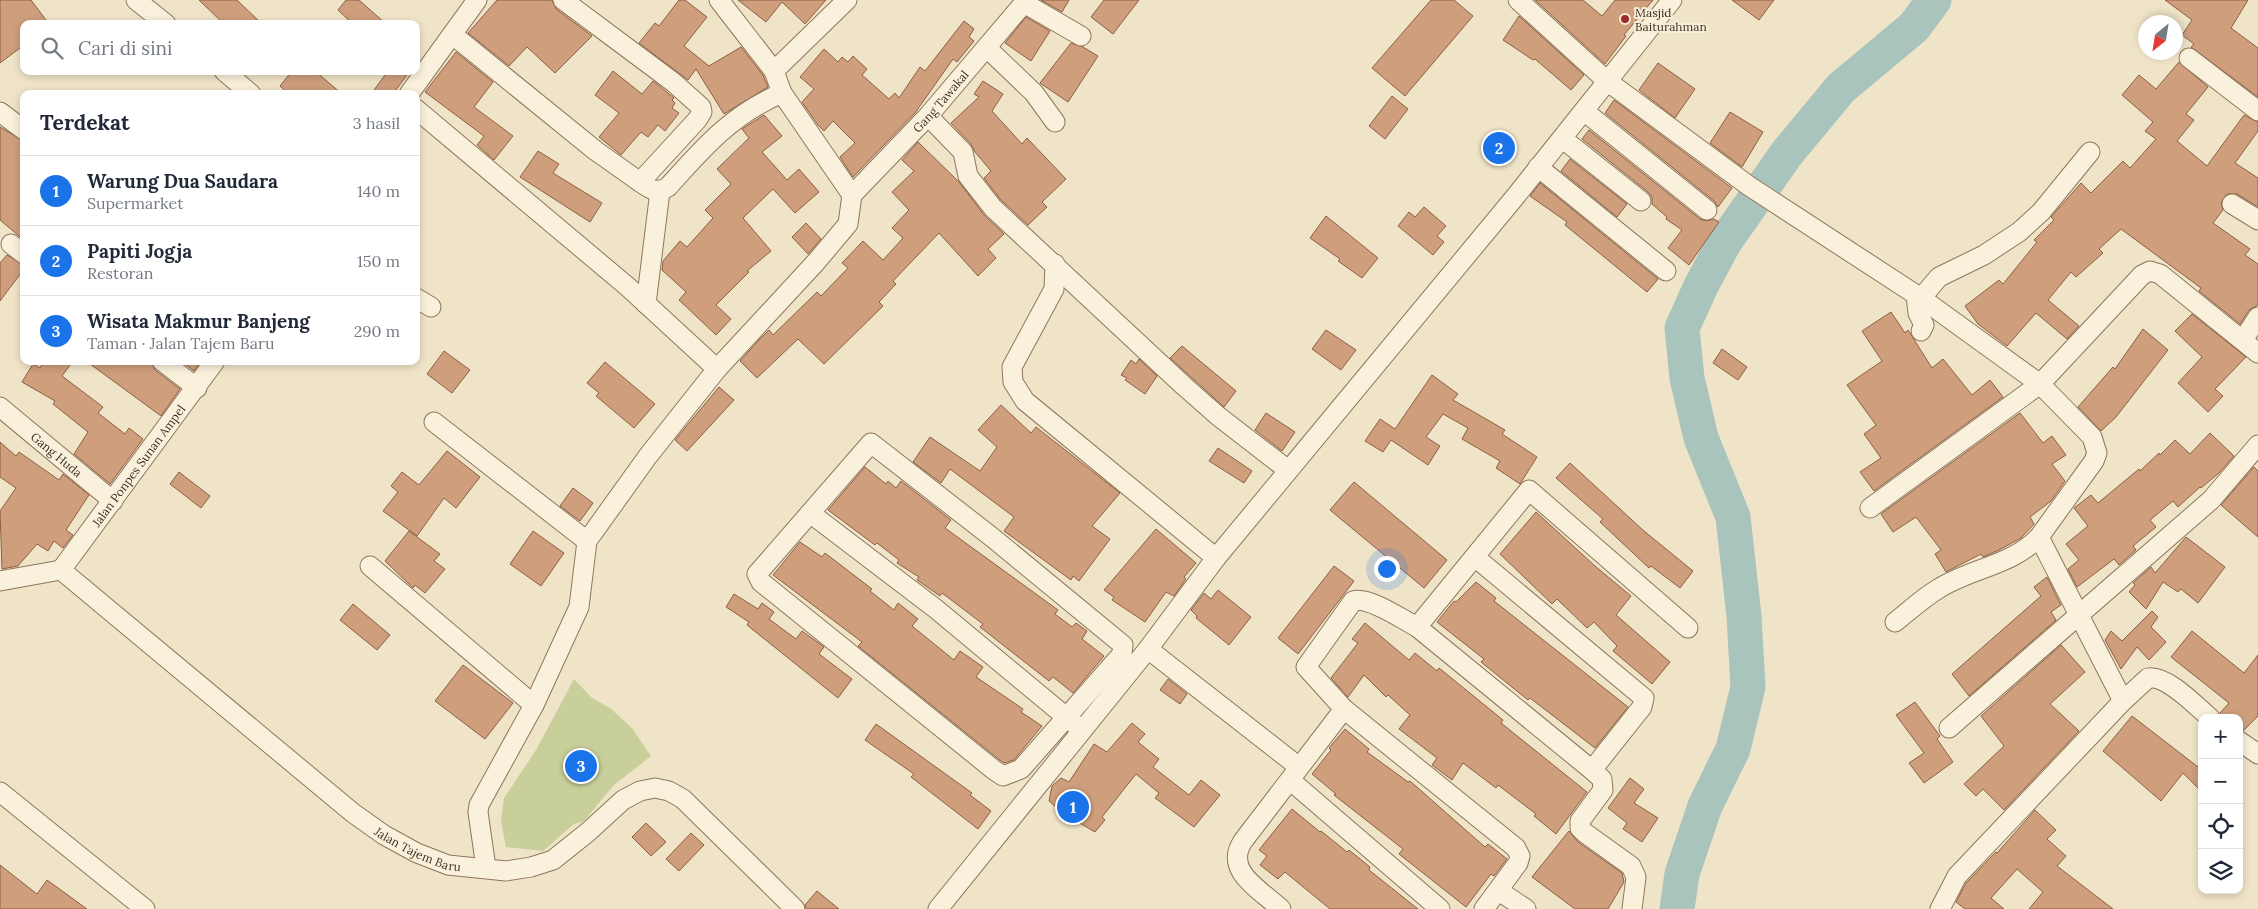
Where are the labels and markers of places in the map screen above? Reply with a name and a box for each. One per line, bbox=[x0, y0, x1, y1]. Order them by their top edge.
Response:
place label: Masjid Baiturahman bbox=[1635, 5, 1707, 34]
marker: Masjid Baiturahman bbox=[1619, 13, 1631, 25]
pin: 2 bbox=[1483, 129, 1515, 167]
pin: 3 bbox=[565, 747, 597, 785]
pin: 1 bbox=[1057, 788, 1089, 826]

